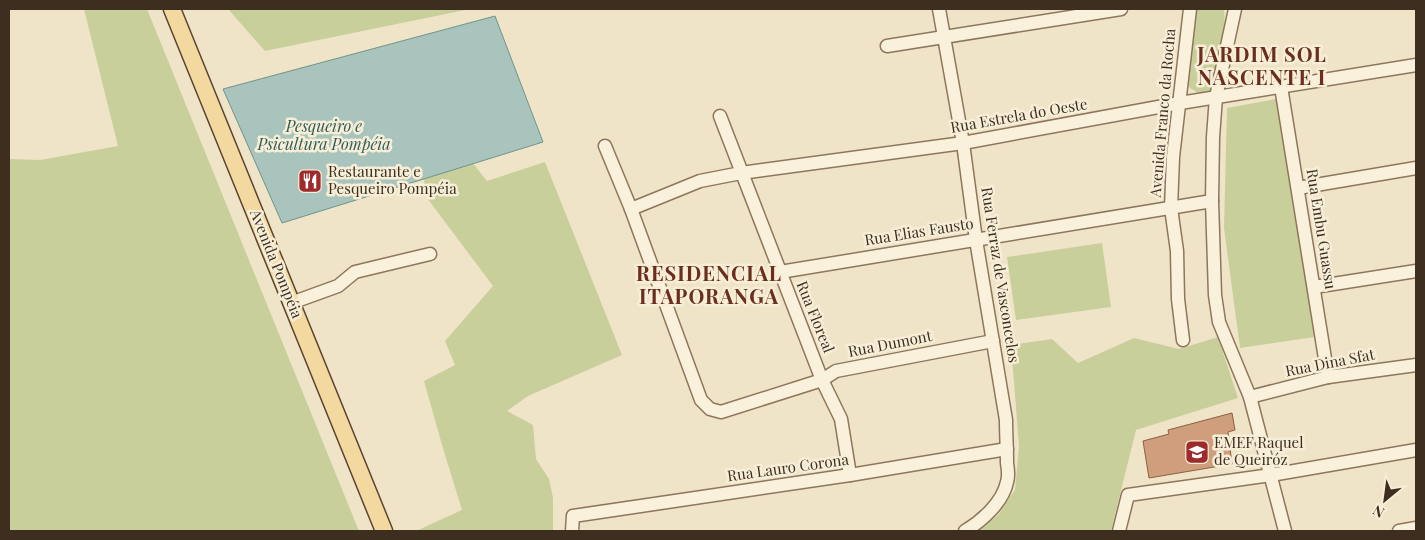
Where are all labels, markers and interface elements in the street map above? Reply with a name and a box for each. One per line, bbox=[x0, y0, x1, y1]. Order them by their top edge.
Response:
street label: Avenida Franco da Rocha bbox=[1145, 27, 1179, 199]
district label: JARDIM SOL NASCENTE I bbox=[1196, 40, 1327, 90]
street label: Rua Estrela do Oeste bbox=[949, 93, 1089, 137]
water label: Pesqueiro e Psicultura Pompéia bbox=[256, 115, 391, 154]
place label: Restaurante e Pesqueiro Pompéia bbox=[328, 161, 457, 198]
street label: Rua Embu Guassu bbox=[1303, 167, 1341, 291]
restaurant icon: Restaurante e Pesqueiro Pompéia bbox=[297, 168, 323, 194]
street label: Rua Ferraz de Vasconcelos bbox=[977, 186, 1025, 364]
street label: Avenida Pompéia bbox=[246, 205, 308, 321]
street label: Rua Elias Fausto bbox=[863, 213, 975, 249]
district label: RESIDENCIAL ITAPORANGA bbox=[636, 259, 782, 309]
street label: Rua Floreal bbox=[792, 278, 839, 356]
street label: Rua Dumont bbox=[846, 325, 934, 361]
street label: Rua Dina Sfat bbox=[1283, 343, 1377, 380]
place label: EMEF Raquel de Queiróz bbox=[1214, 432, 1303, 469]
school or university icon: EMEF Raquel de Queiróz bbox=[1184, 439, 1210, 465]
street label: Rua Lauro Corona bbox=[726, 449, 850, 485]
north arrow bbox=[1360, 475, 1410, 525]
text: N bbox=[1369, 501, 1387, 523]

